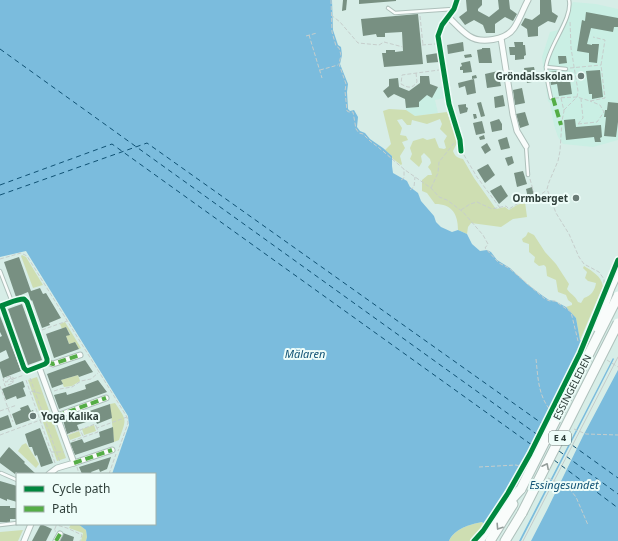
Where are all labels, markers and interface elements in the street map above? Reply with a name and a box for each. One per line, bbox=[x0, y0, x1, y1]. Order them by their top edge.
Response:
place label: Gröndalsskolan bbox=[495, 69, 573, 83]
marker: Gröndalsskolan bbox=[576, 71, 586, 81]
place label: Ormberget bbox=[513, 191, 569, 205]
marker: Ormberget bbox=[571, 193, 581, 203]
water label: Mälaren bbox=[285, 346, 325, 361]
street label: ESSINGELEDEN bbox=[550, 352, 594, 422]
place label: Yoga Kalika bbox=[41, 409, 99, 423]
marker: Yoga Kalika bbox=[28, 411, 38, 421]
road number: E 4 bbox=[549, 431, 571, 445]
one-way arrow bbox=[541, 462, 549, 470]
legend bbox=[16, 473, 156, 525]
water label: Essingesundet bbox=[529, 477, 599, 492]
text: Cycle path bbox=[52, 480, 110, 497]
text: Path bbox=[52, 500, 78, 517]
one-way arrow bbox=[497, 522, 504, 529]

